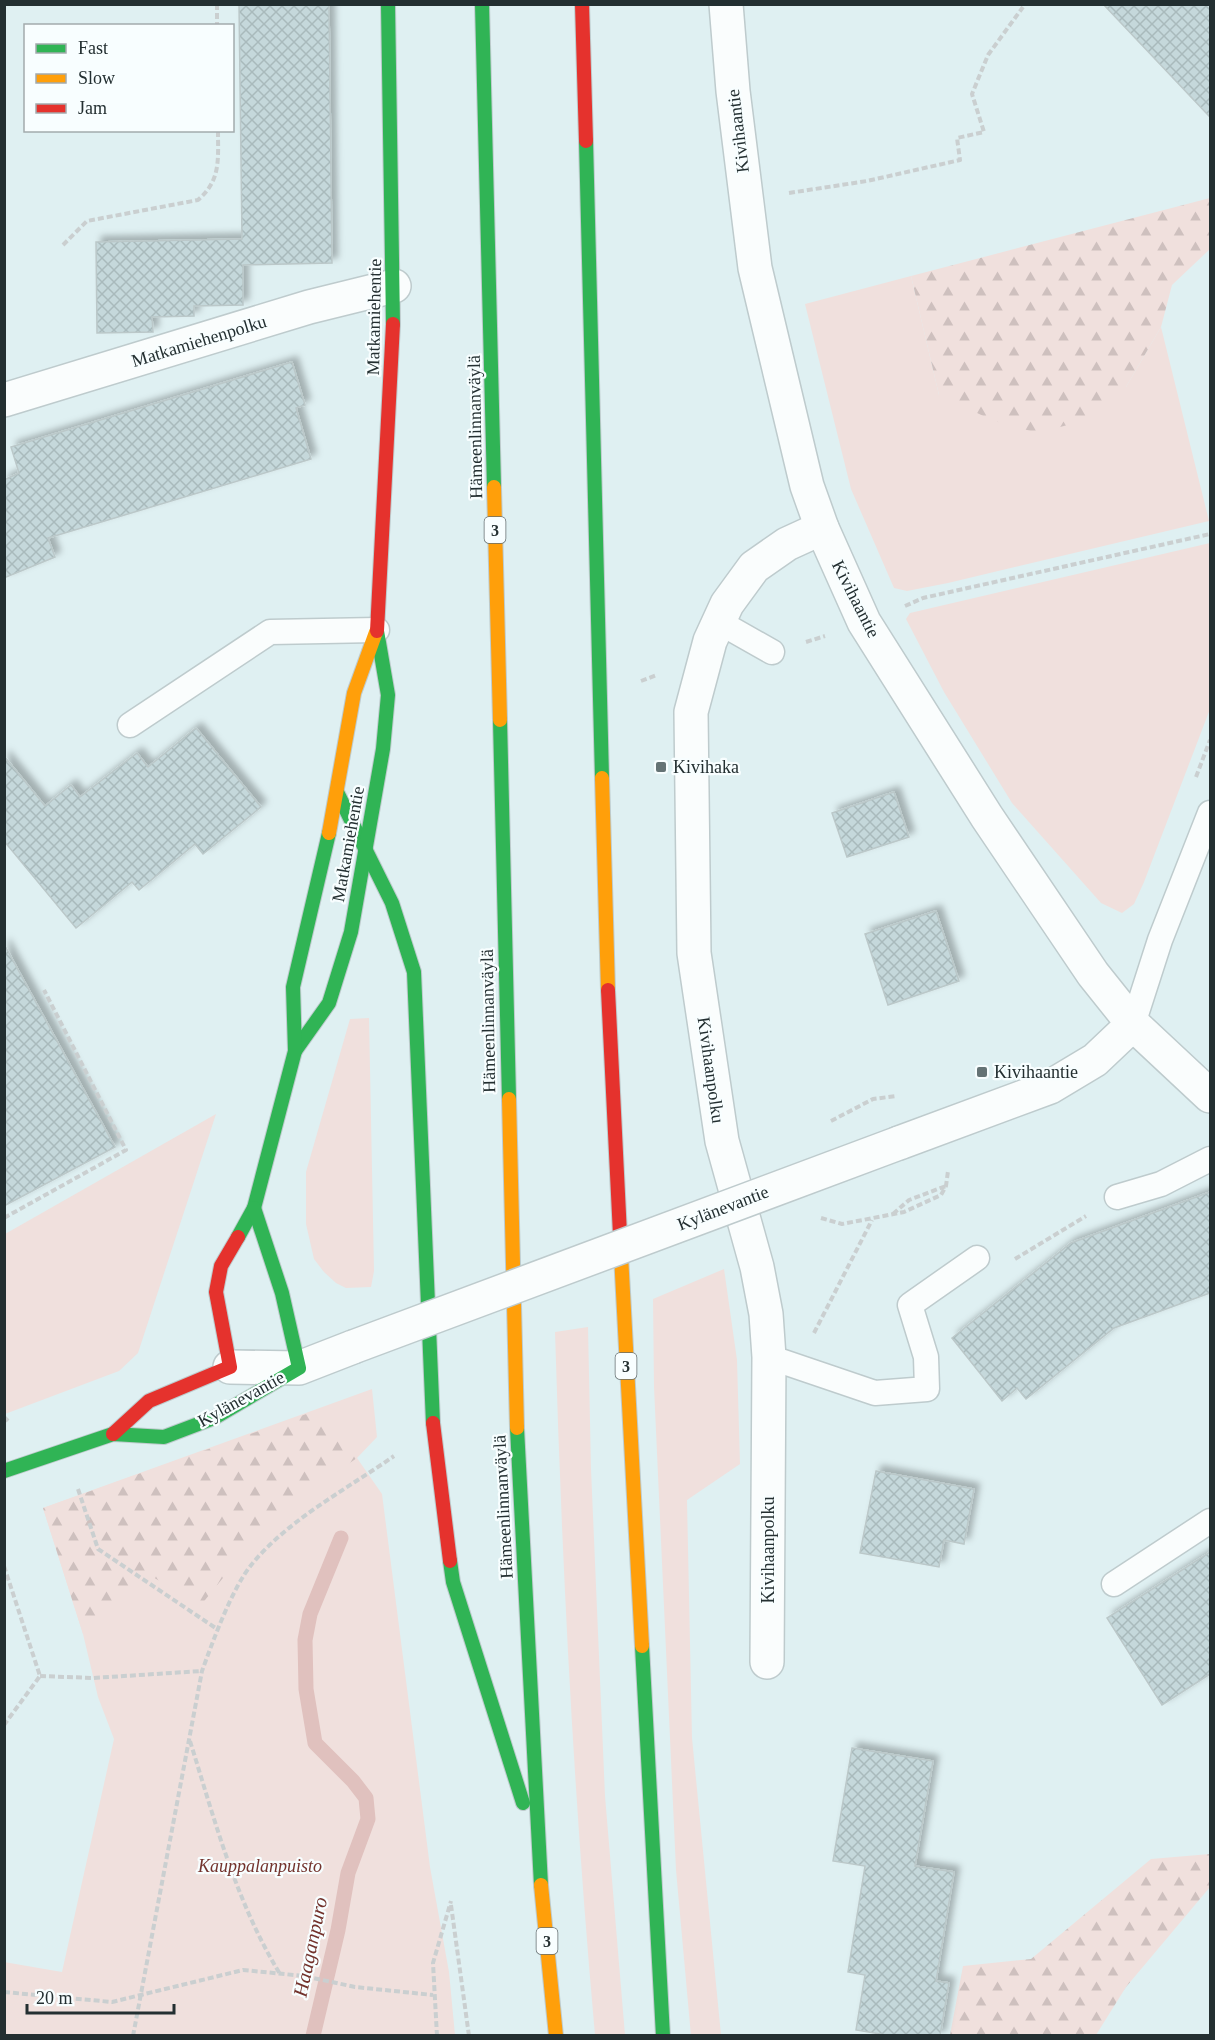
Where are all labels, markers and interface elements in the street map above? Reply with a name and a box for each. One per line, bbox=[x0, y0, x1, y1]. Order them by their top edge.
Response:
legend bbox=[24, 24, 234, 132]
text: Fast bbox=[78, 38, 108, 58]
text: Slow bbox=[78, 68, 115, 88]
street label: Kivihaantie bbox=[723, 88, 753, 174]
text: Jam bbox=[78, 98, 107, 118]
street label: Matkamiehentie bbox=[363, 258, 385, 376]
street label: Matkamiehenpolku bbox=[129, 311, 269, 371]
street label: Hämeenlinnanväylä bbox=[464, 355, 486, 499]
road number: 3 bbox=[484, 517, 506, 543]
street label: Kivihaantie bbox=[828, 557, 884, 641]
place label: Kivihaka bbox=[673, 757, 739, 777]
marker: Kivihaka bbox=[654, 760, 668, 774]
street label: Matkamiehentie bbox=[328, 785, 368, 903]
street label: Hämeenlinnanväylä bbox=[477, 949, 499, 1093]
street label: Kivihaanpolku bbox=[694, 1016, 728, 1124]
place label: Kivihaantie bbox=[994, 1062, 1078, 1082]
marker: Kivihaantie bbox=[975, 1065, 989, 1079]
street label: Kylänevantie bbox=[675, 1181, 771, 1235]
road number: 3 bbox=[616, 1353, 636, 1379]
street label: Kylänevantie bbox=[194, 1367, 288, 1431]
street label: Hämeenlinnanväylä bbox=[489, 1435, 517, 1579]
street label: Kivihaanpolku bbox=[758, 1497, 778, 1603]
park label: Kauppalanpuisto bbox=[197, 1856, 322, 1876]
water label: Haaganpuro bbox=[288, 1895, 332, 2000]
road number: 3 bbox=[536, 1928, 558, 1954]
scale bar bbox=[27, 1977, 174, 2015]
text: 20 m bbox=[36, 1988, 73, 2008]

